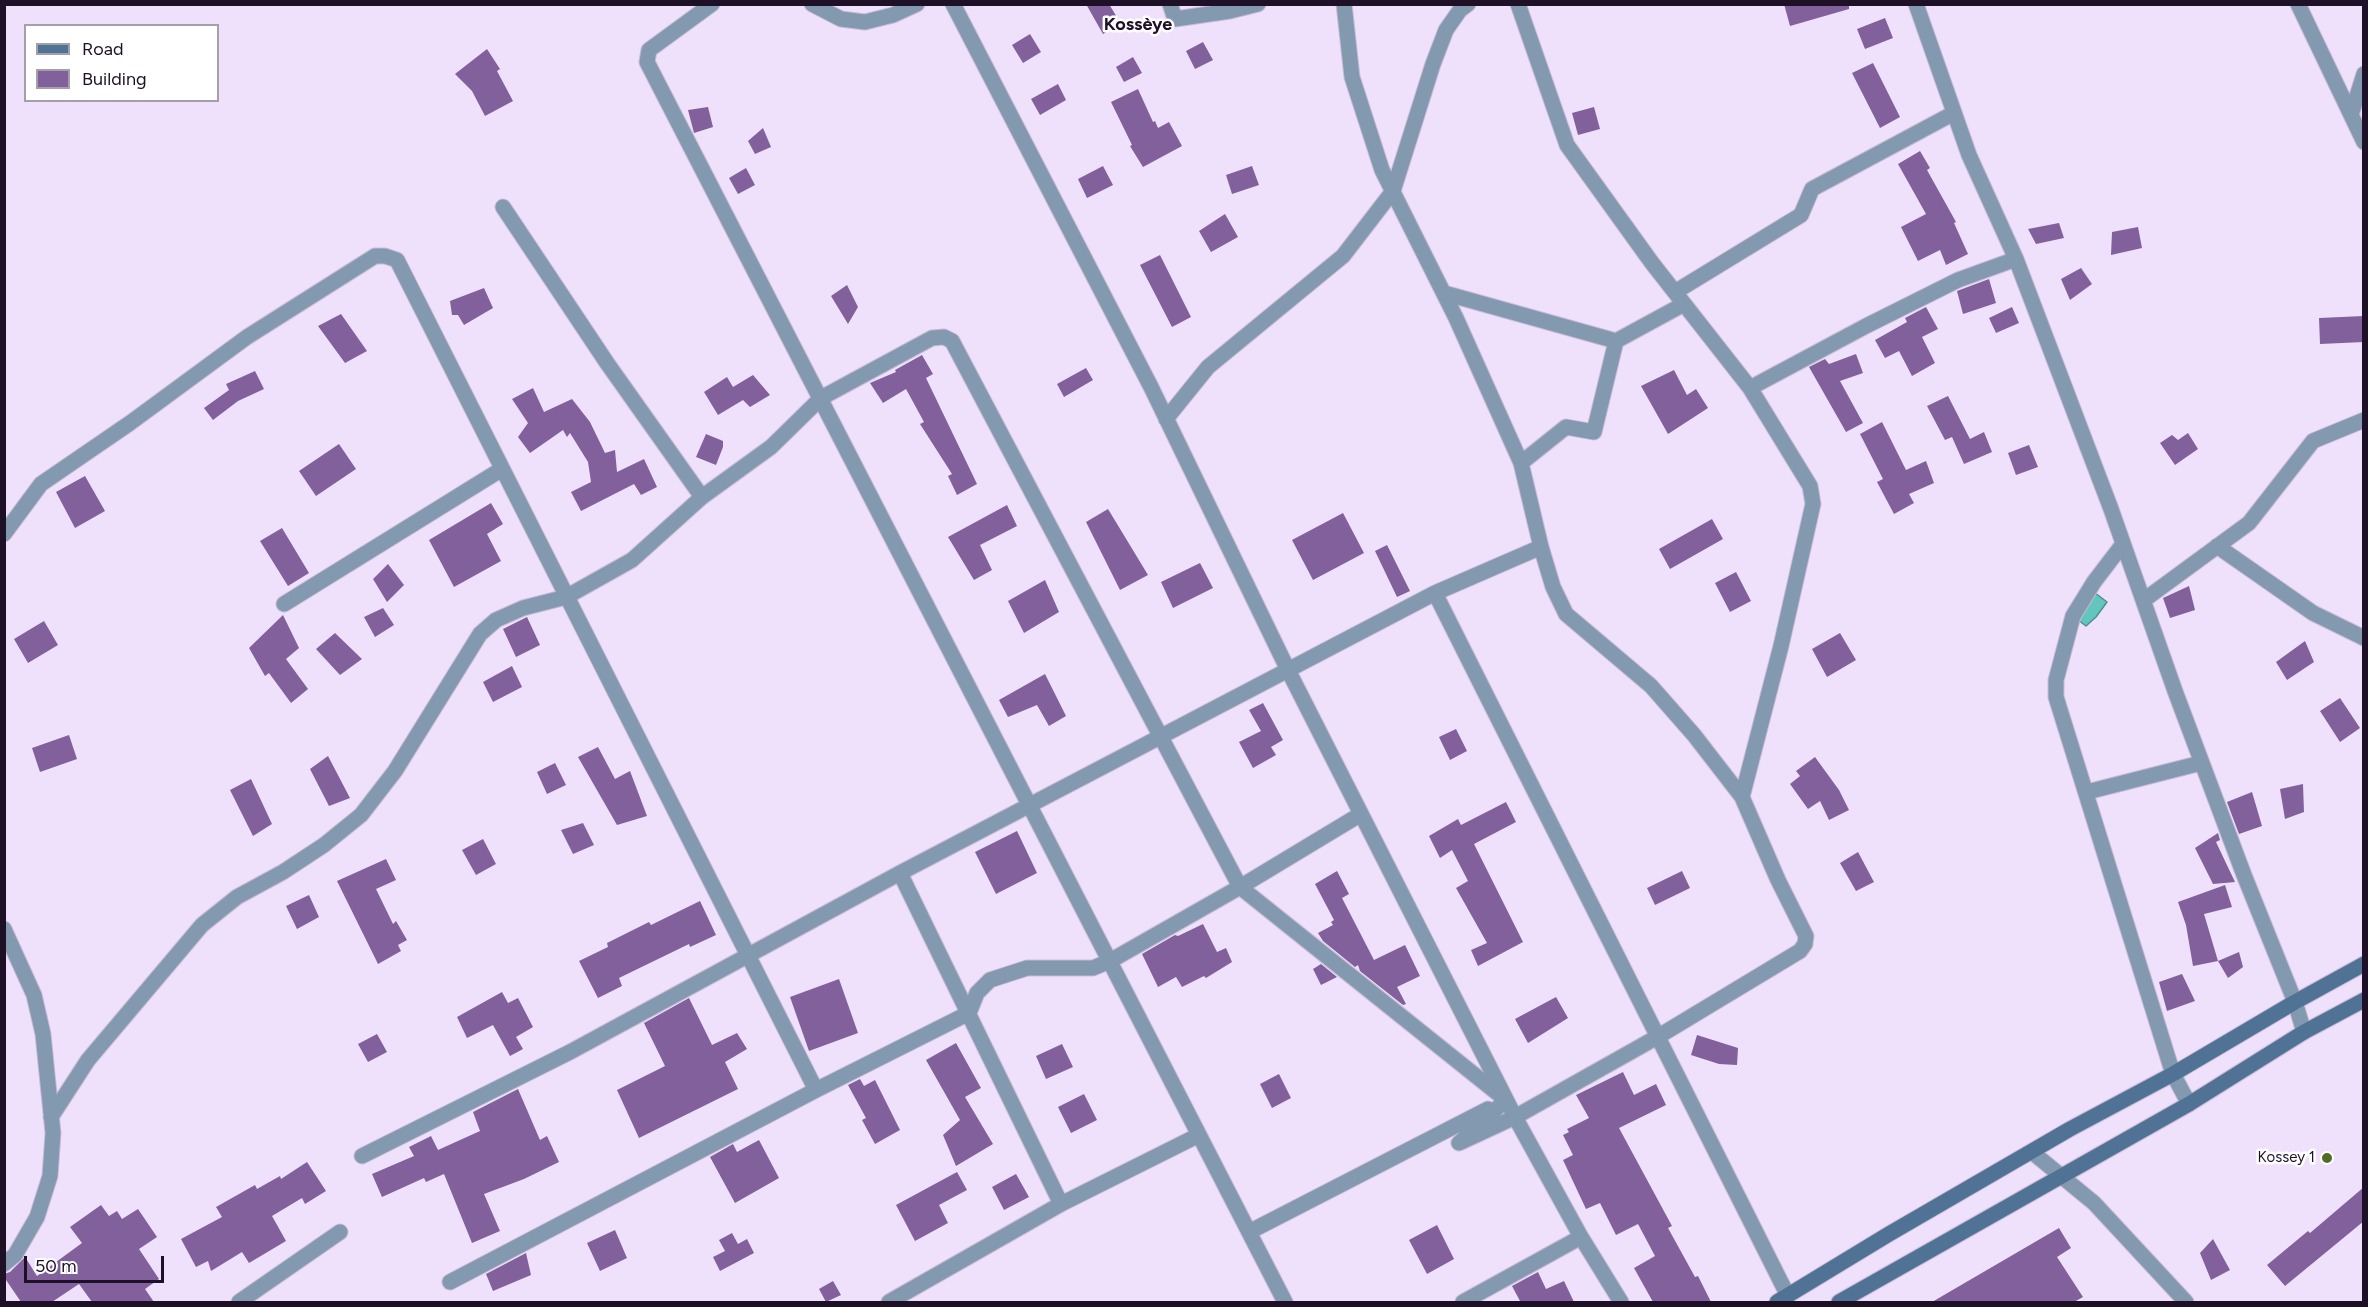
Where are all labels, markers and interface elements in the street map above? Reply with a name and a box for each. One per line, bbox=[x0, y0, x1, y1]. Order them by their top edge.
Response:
district label: Kossèye bbox=[1104, 14, 1172, 36]
legend bbox=[24, 24, 219, 102]
text: Road bbox=[82, 38, 123, 60]
text: Building bbox=[82, 68, 147, 90]
place label: Kossey 1 bbox=[2258, 1149, 2315, 1167]
marker: Kossey 1 bbox=[2320, 1151, 2334, 1165]
scale bar bbox=[27, 1244, 166, 1282]
text: 50 m bbox=[35, 1255, 77, 1277]

